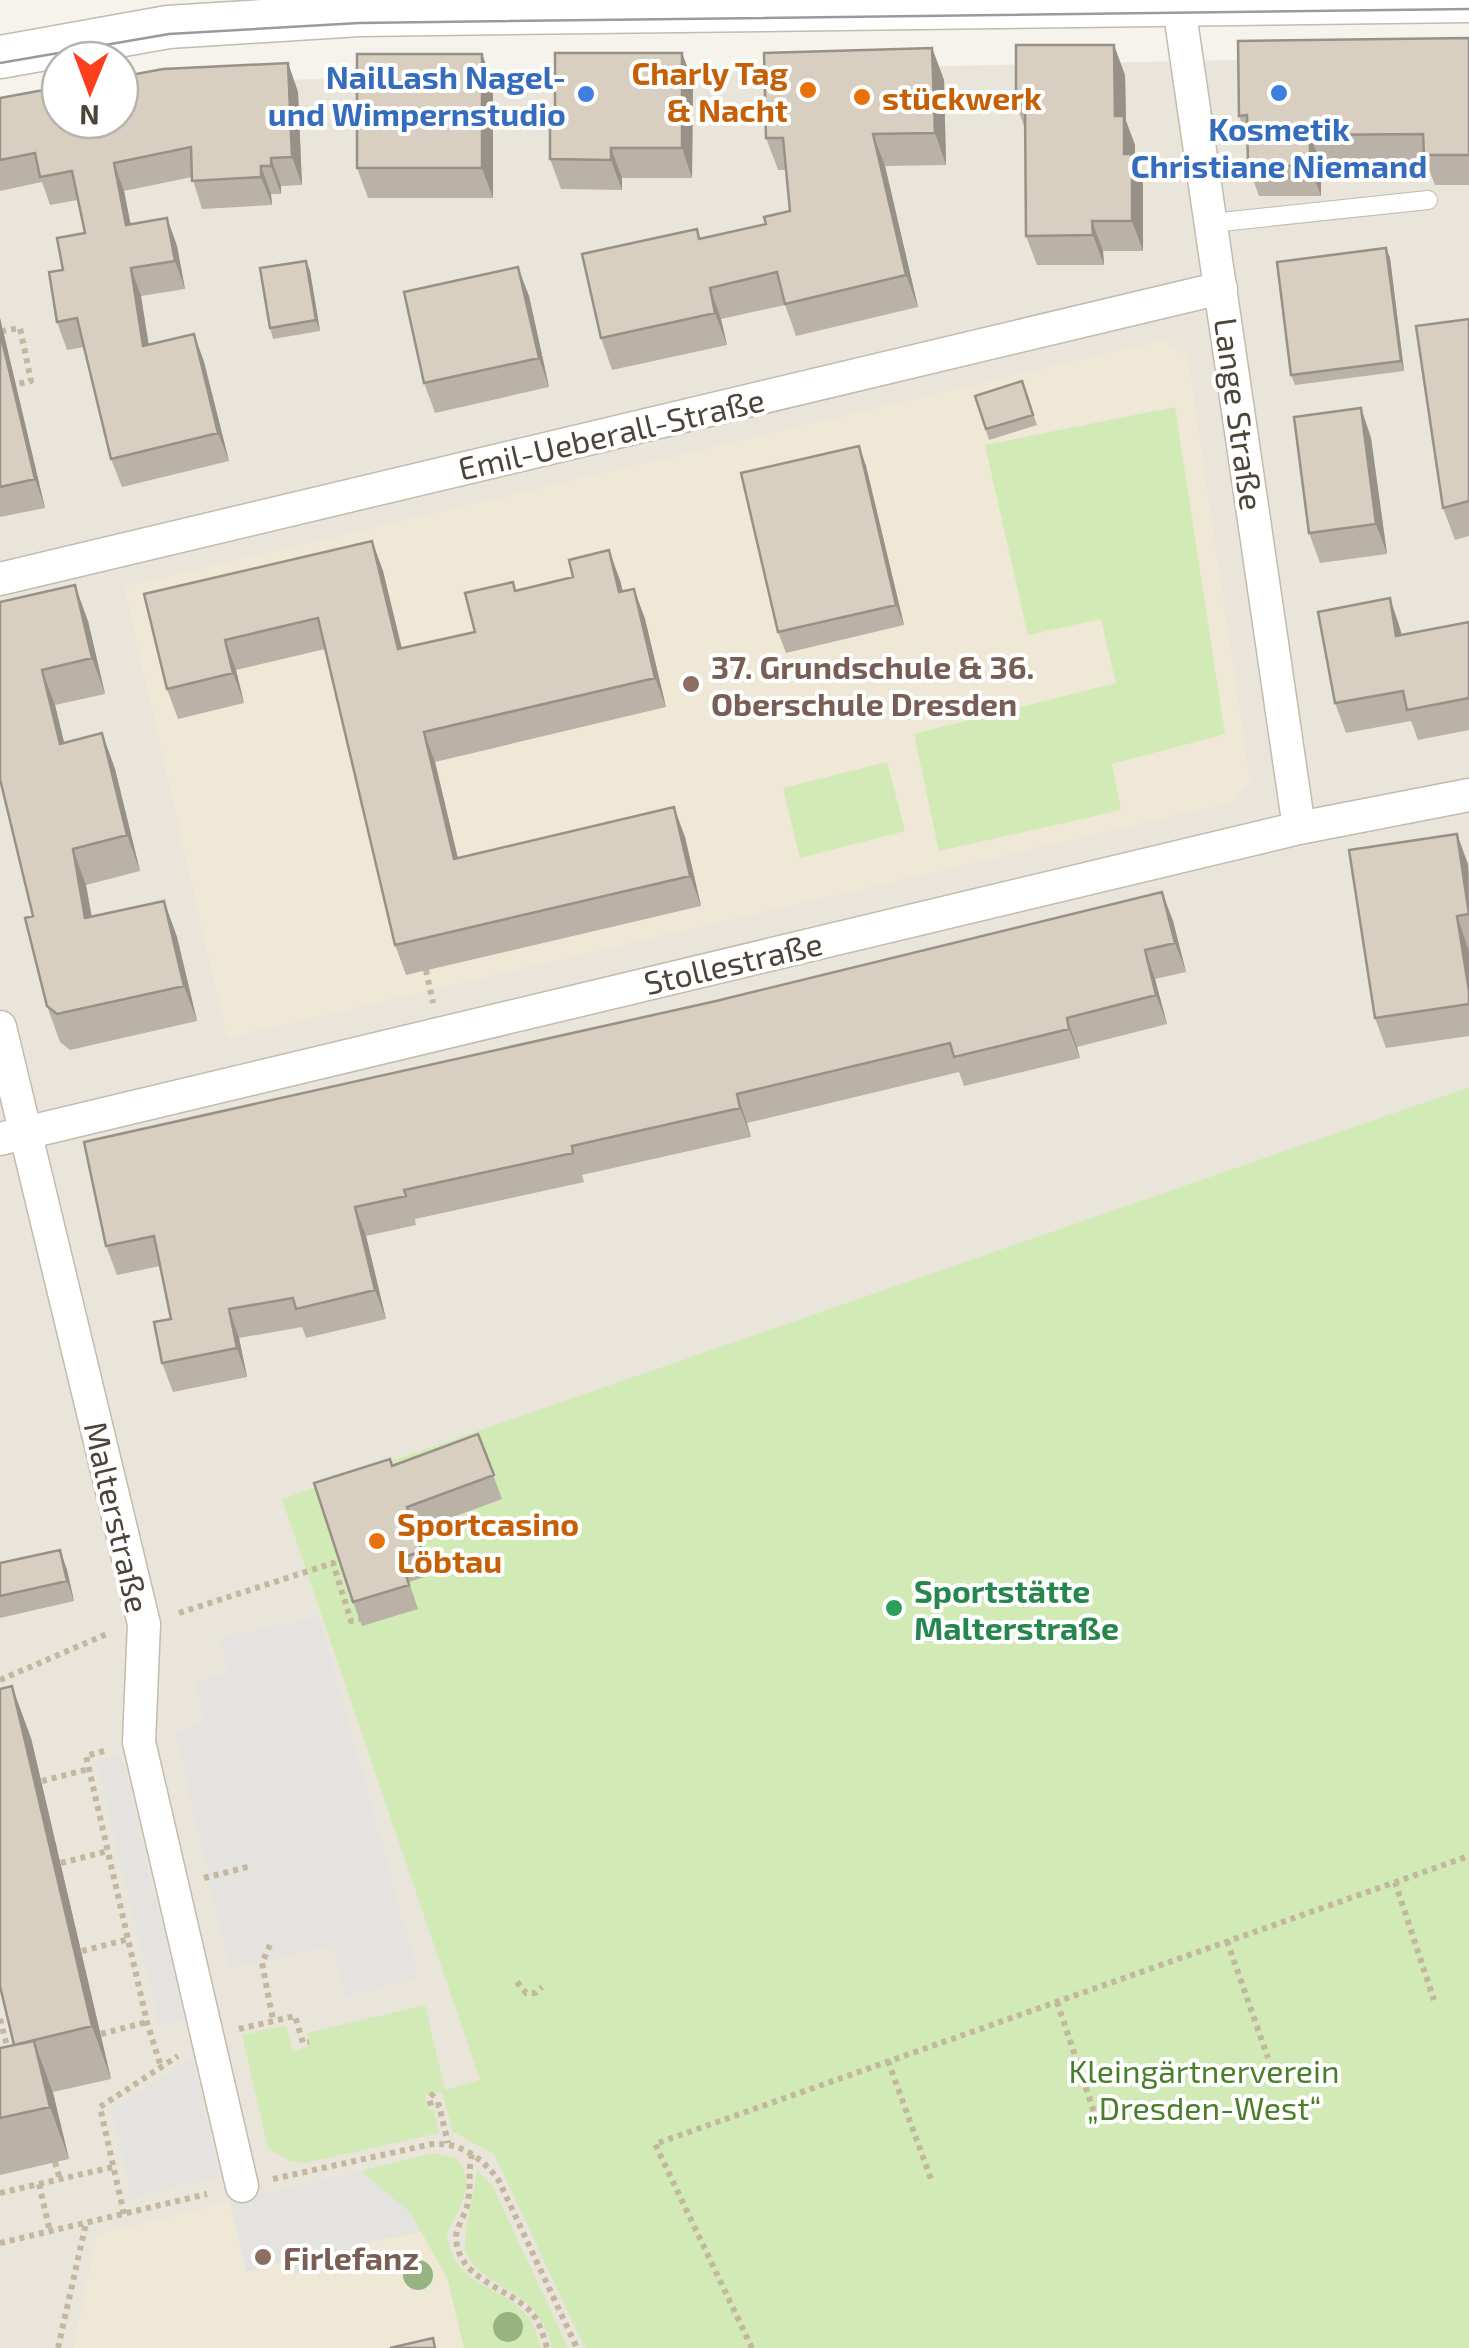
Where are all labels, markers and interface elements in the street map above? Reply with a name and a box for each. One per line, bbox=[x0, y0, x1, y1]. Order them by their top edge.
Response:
north arrow bbox=[40, 40, 140, 140]
place label: Charly Tag & Nacht bbox=[631, 53, 788, 128]
place label: NailLash Nagel- und Wimpernstudio bbox=[268, 57, 566, 132]
place label: stückwerk bbox=[882, 78, 1042, 116]
marker: Charly Tag & Nacht bbox=[797, 79, 819, 101]
marker: Kosmetik Christiane Niemand bbox=[1268, 82, 1290, 104]
marker: NailLash Nagel- und Wimpernstudio bbox=[575, 83, 597, 105]
marker: stückwerk bbox=[851, 86, 873, 108]
text: N bbox=[79, 99, 100, 133]
place label: Kosmetik Christiane Niemand bbox=[1131, 109, 1427, 184]
street label: Lange Straße bbox=[1208, 315, 1272, 513]
street label: Emil-Ueberall-Straße bbox=[454, 379, 768, 487]
place label: 37. Grundschule & 36. Oberschule Dresden bbox=[711, 647, 1034, 722]
marker: 37. Grundschule & 36. Oberschule Dresden bbox=[680, 673, 702, 695]
street label: Stollestraße bbox=[640, 923, 826, 1001]
street label: Malterstraße bbox=[78, 1418, 158, 1616]
place label: Sportcasino Löbtau bbox=[397, 1504, 579, 1579]
marker: Sportcasino Löbtau bbox=[366, 1530, 388, 1552]
place label: Sportstätte Malterstraße bbox=[914, 1571, 1119, 1646]
marker: Sportstätte Malterstraße bbox=[883, 1597, 905, 1619]
park label: Kleingärtnerverein „Dresden-West“ bbox=[1068, 2051, 1340, 2126]
place label: Firlefanz bbox=[283, 2238, 419, 2276]
marker: Firlefanz bbox=[252, 2246, 274, 2268]

